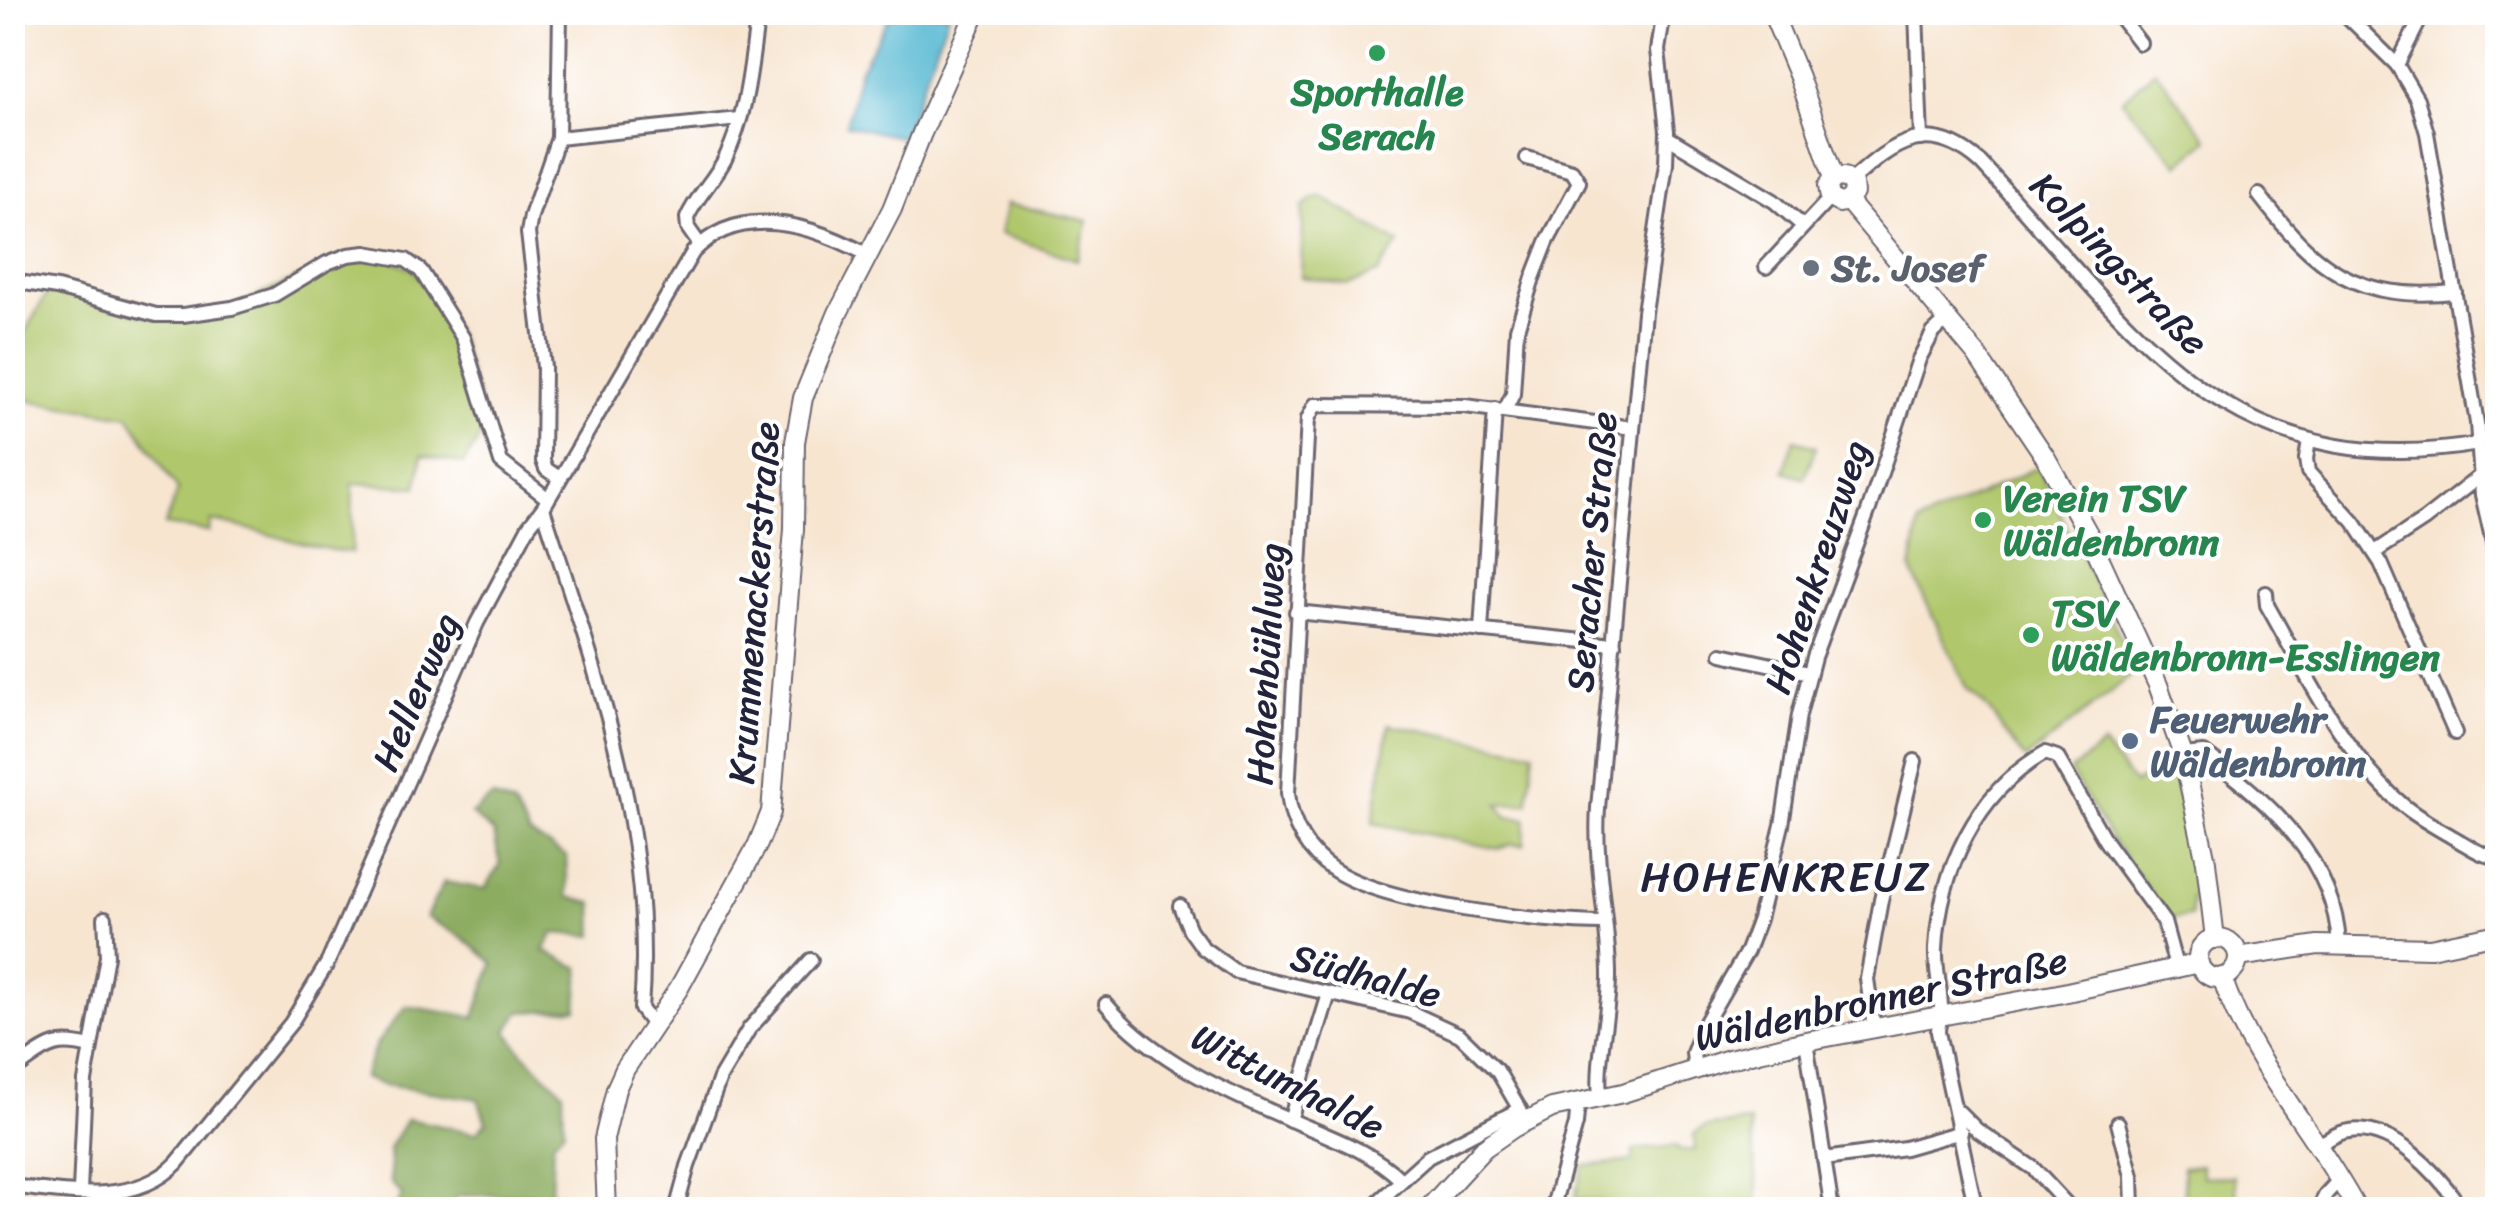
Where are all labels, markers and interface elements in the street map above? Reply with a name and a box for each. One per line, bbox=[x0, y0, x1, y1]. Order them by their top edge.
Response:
marker: Sporthalle Serach bbox=[1366, 42, 1388, 64]
place label: Sporthalle Serach bbox=[1289, 59, 1464, 170]
street label: Kolpingstraße bbox=[2013, 156, 2225, 372]
place label: St. Josef bbox=[1830, 235, 1988, 302]
marker: St. Josef bbox=[1800, 257, 1822, 279]
street label: Seracher Straße bbox=[1546, 409, 1638, 695]
street label: Krummenackerstraße bbox=[708, 420, 800, 786]
street label: Hohenkreuzweg bbox=[1744, 431, 1890, 703]
place label: Verein TSV Wäldenbronn bbox=[2003, 465, 2220, 576]
marker: Verein TSV Wäldenbronn bbox=[1972, 509, 1994, 531]
street label: Hohenbühlweg bbox=[1226, 541, 1306, 787]
place label: TSV Wäldenbronn-Esslingen bbox=[2051, 580, 2441, 691]
street label: Hellerweg bbox=[353, 602, 479, 782]
marker: TSV Wäldenbronn-Esslingen bbox=[2020, 624, 2042, 646]
place label: Feuerwehr Wäldenbronn bbox=[2149, 686, 2367, 797]
marker: Feuerwehr Wäldenbronn bbox=[2119, 730, 2141, 752]
district label: HOHENKREUZ bbox=[1640, 840, 1932, 914]
street label: Südhalde bbox=[1283, 924, 1449, 1028]
street label: Wäldenbronner Straße bbox=[1688, 927, 2074, 1071]
street label: Wittumhalde bbox=[1179, 1004, 1397, 1160]

